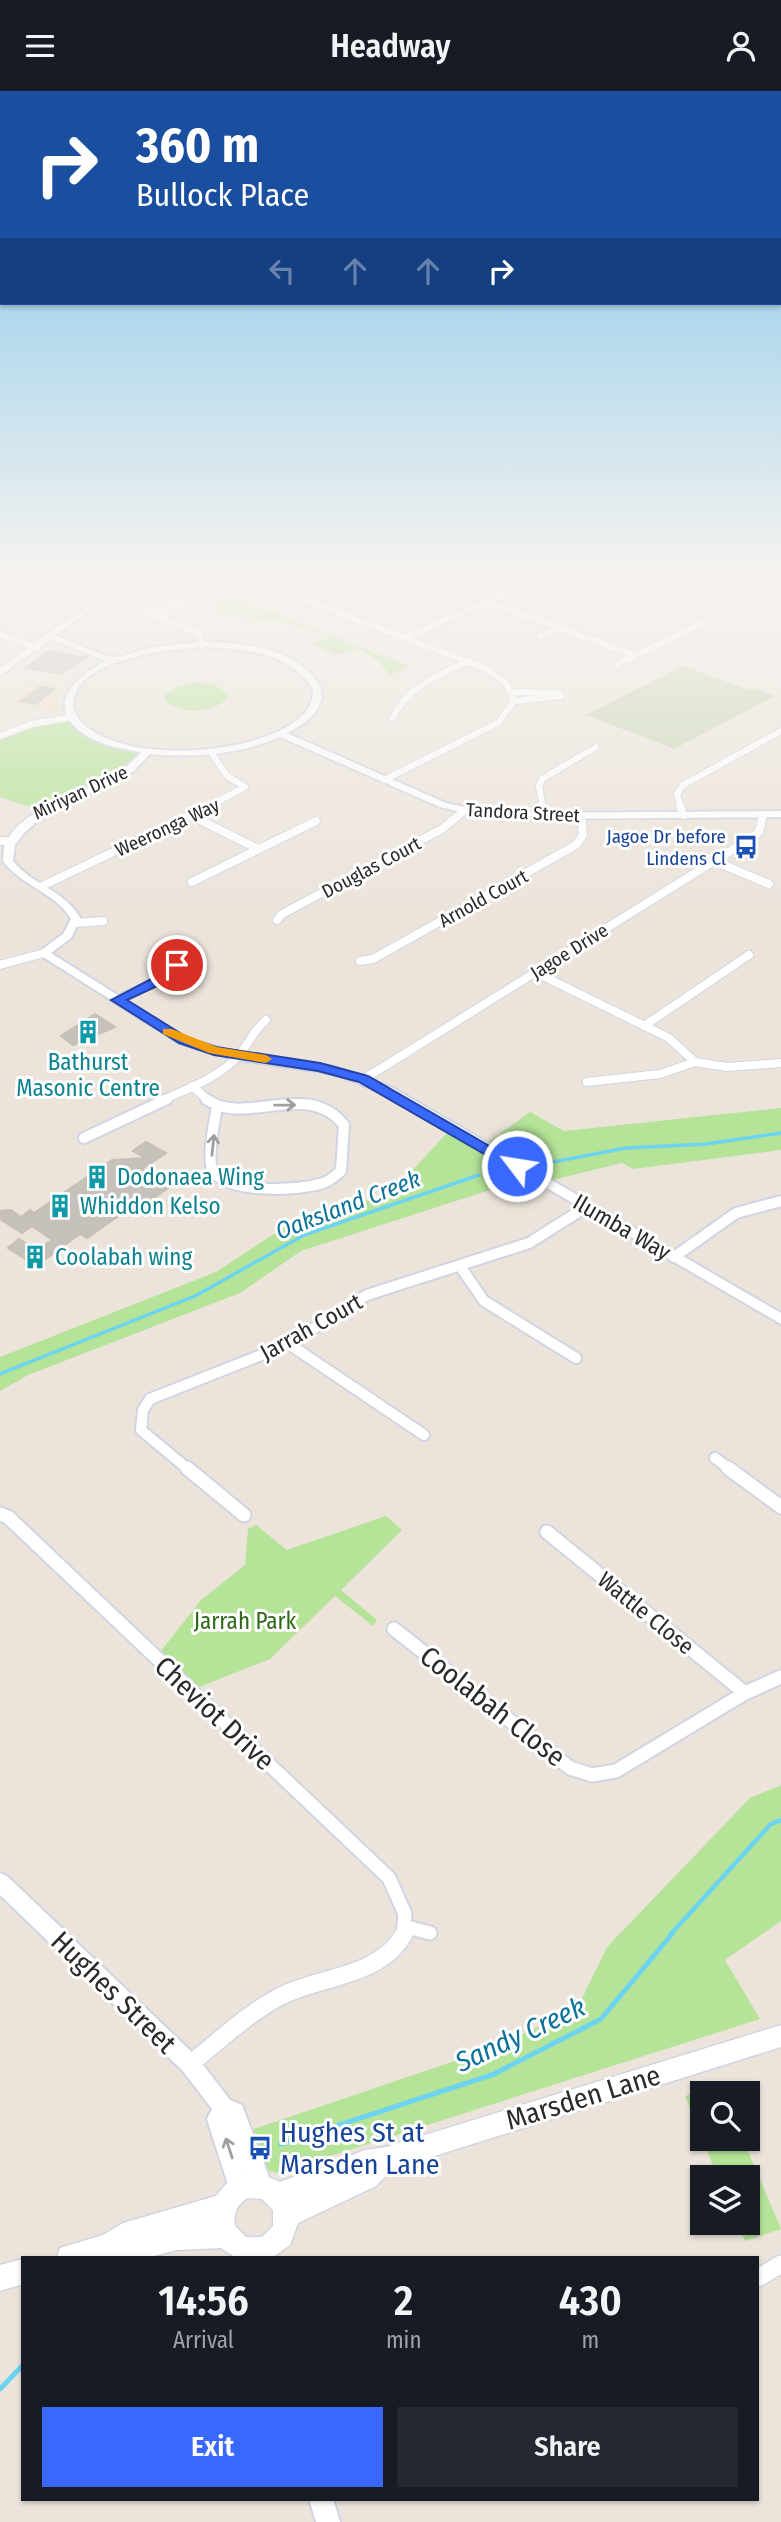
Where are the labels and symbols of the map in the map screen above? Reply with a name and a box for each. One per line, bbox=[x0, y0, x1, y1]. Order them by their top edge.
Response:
street label: Miriyan Drive bbox=[29, 760, 131, 824]
street label: Weeronga Way bbox=[111, 793, 223, 862]
street label: Tandora Street bbox=[466, 798, 581, 827]
place label: Jagoe Dr before Lindens Cl bbox=[606, 825, 726, 870]
street label: Douglas Court bbox=[318, 831, 425, 903]
bus stop icon: Jagoe Dr before Lindens Cl bbox=[732, 833, 760, 861]
street label: Arnold Court bbox=[435, 864, 532, 932]
street label: Jagoe Drive bbox=[526, 919, 612, 984]
pin bbox=[147, 935, 207, 995]
building icon: Bathurst Masonic Centre bbox=[74, 1018, 102, 1046]
place label: Bathurst Masonic Centre bbox=[16, 1048, 160, 1102]
one-way arrow bbox=[274, 1098, 297, 1112]
position arrow bbox=[480, 1129, 554, 1203]
one-way arrow bbox=[207, 1135, 220, 1157]
building icon: Dodonaea Wing bbox=[83, 1163, 111, 1191]
place label: Dodonaea Wing bbox=[117, 1163, 264, 1191]
water label: Oaksland Creek bbox=[272, 1165, 424, 1245]
street label: Ilumba Way bbox=[568, 1188, 677, 1267]
building icon: Whiddon Kelso bbox=[46, 1192, 74, 1220]
place label: Whiddon Kelso bbox=[80, 1192, 221, 1220]
building icon: Coolabah wing bbox=[21, 1243, 49, 1271]
place label: Coolabah wing bbox=[55, 1243, 192, 1271]
street label: Jarrah Court bbox=[255, 1287, 367, 1367]
street label: Wattle Close bbox=[592, 1566, 700, 1660]
park label: Jarrah Park bbox=[194, 1607, 297, 1635]
street label: Coolabah Close bbox=[413, 1639, 572, 1773]
street label: Cheviot Drive bbox=[148, 1650, 281, 1777]
street label: Hughes Street bbox=[44, 1925, 184, 2061]
water label: Sandy Creek bbox=[449, 1990, 591, 2079]
street label: Marsden Lane bbox=[502, 2058, 664, 2137]
place label: Hughes St at Marsden Lane bbox=[280, 2116, 440, 2181]
bus stop icon: Hughes St at Marsden Lane bbox=[246, 2134, 274, 2162]
one-way arrow bbox=[222, 2137, 234, 2159]

